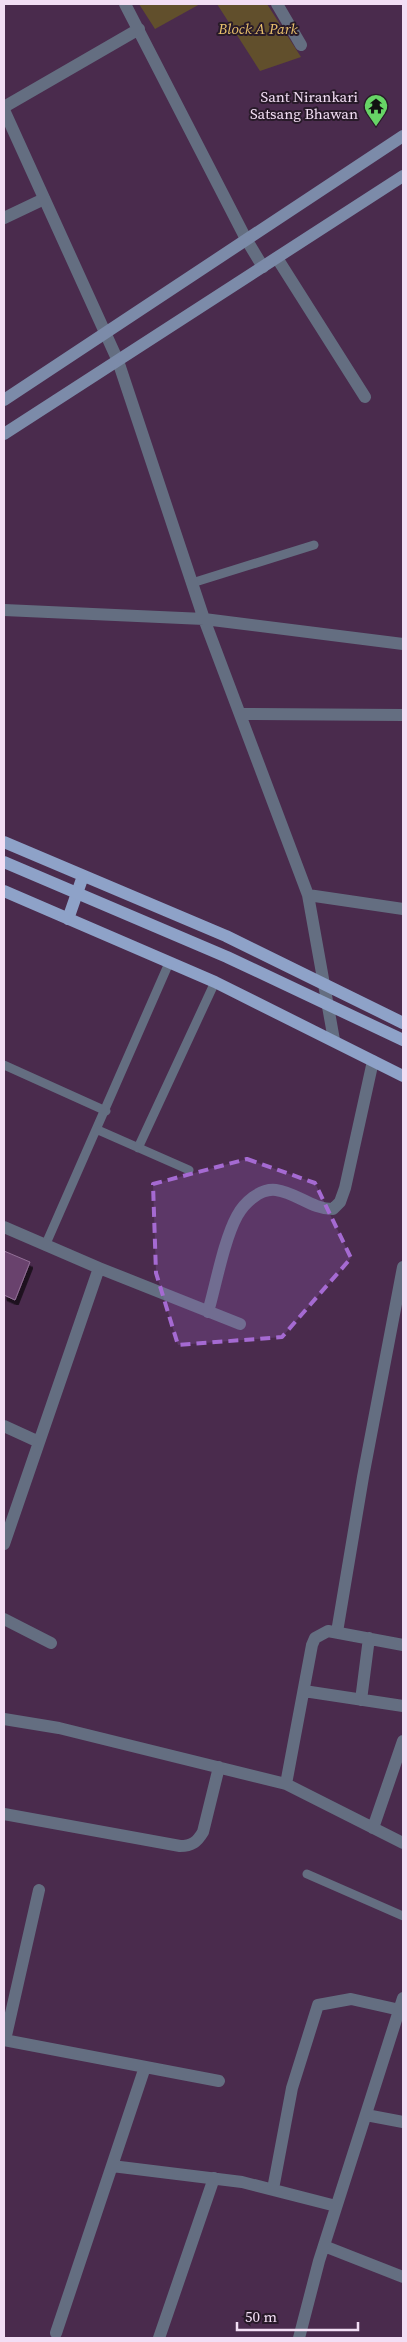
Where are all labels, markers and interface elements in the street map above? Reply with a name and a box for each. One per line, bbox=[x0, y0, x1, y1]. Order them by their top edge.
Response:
park label: Block A Park bbox=[217, 18, 299, 39]
place label: Sant Nirankari Satsang Bhawan bbox=[250, 86, 358, 124]
temple icon: Sant Nirankari Satsang Bhawan bbox=[363, 93, 389, 127]
scale bar bbox=[237, 2300, 358, 2332]
text: 50 m bbox=[245, 2306, 277, 2327]

